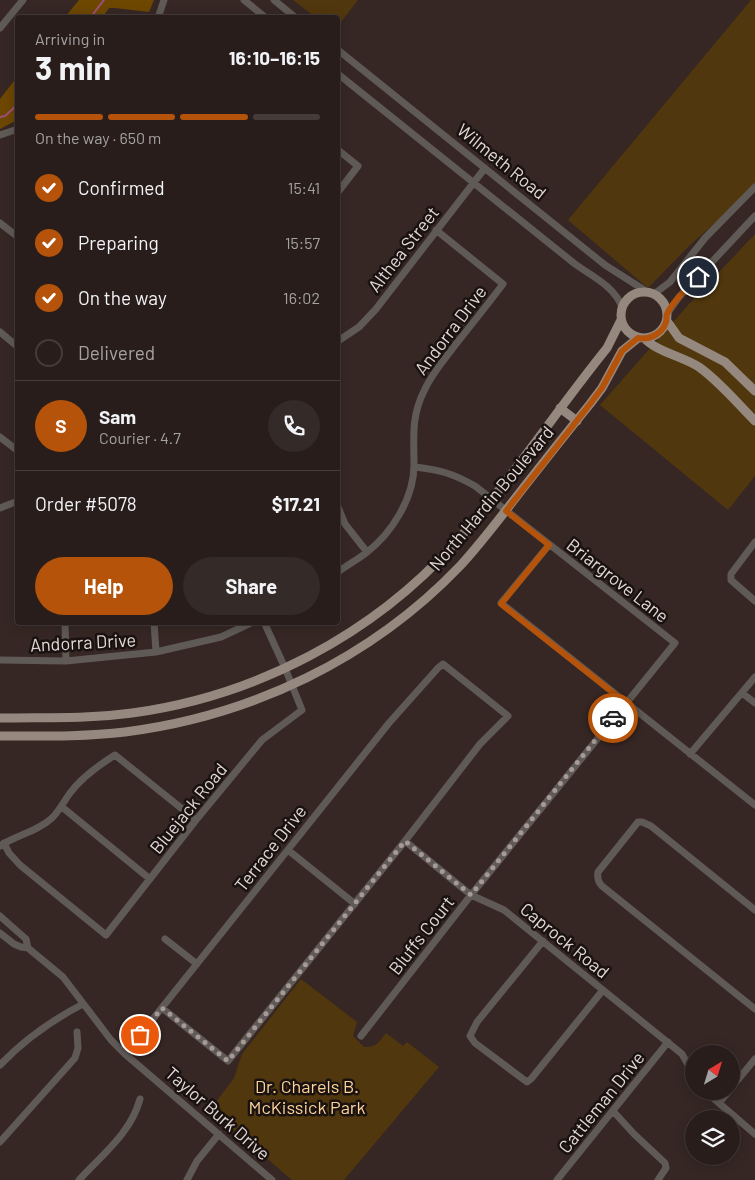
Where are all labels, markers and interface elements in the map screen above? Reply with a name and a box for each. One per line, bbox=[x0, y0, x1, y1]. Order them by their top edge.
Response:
text: Arriving in bbox=[35, 29, 105, 48]
text: 16:10–16:15 bbox=[229, 46, 320, 69]
text: 3 min bbox=[35, 48, 111, 86]
street label: Wilmeth Road bbox=[453, 118, 551, 204]
text: On the way · 650 m bbox=[35, 128, 161, 147]
icon: check bbox=[35, 174, 63, 202]
text: Confirmed bbox=[78, 176, 165, 199]
text: 15:41 bbox=[288, 178, 320, 197]
street label: Althea Street bbox=[363, 202, 443, 296]
icon: check bbox=[35, 229, 63, 257]
text: Preparing bbox=[78, 231, 159, 254]
text: 15:57 bbox=[285, 233, 320, 252]
pin bbox=[677, 256, 719, 298]
icon: home bbox=[684, 263, 712, 291]
street label: Andorra Drive bbox=[409, 281, 491, 379]
icon: check bbox=[35, 284, 63, 312]
text: On the way bbox=[78, 286, 167, 309]
text: 16:02 bbox=[283, 288, 320, 307]
text: Delivered bbox=[78, 341, 155, 364]
button: phone bbox=[268, 400, 320, 452]
text: Sam bbox=[99, 405, 136, 428]
text: S bbox=[55, 414, 67, 437]
street label: North Hardin Boulevard bbox=[424, 421, 558, 575]
text: Courier · 4.7 bbox=[99, 428, 181, 447]
text: Order #5078 bbox=[35, 492, 137, 515]
text: $17.21 bbox=[272, 492, 320, 515]
street label: Briargrove Lane bbox=[563, 533, 673, 627]
button: Help bbox=[35, 557, 173, 615]
button: Share bbox=[183, 557, 320, 615]
street label: Andorra Drive bbox=[29, 628, 137, 656]
courier bbox=[588, 693, 638, 743]
icon: car bbox=[599, 704, 627, 732]
street label: Bluejack Road bbox=[145, 758, 231, 858]
street label: Terrace Drive bbox=[229, 800, 311, 896]
street label: Bluffs Court bbox=[384, 891, 458, 979]
street label: Caprock Road bbox=[516, 897, 614, 983]
pin bbox=[119, 1014, 161, 1056]
icon: bag bbox=[126, 1021, 154, 1049]
north arrow bbox=[685, 1045, 740, 1100]
map controls bbox=[685, 1045, 740, 1165]
street label: Cattleman Drive bbox=[553, 1047, 649, 1157]
street label: Taylor Burk Drive bbox=[161, 1062, 275, 1164]
park label: Dr. Charels B. McKissick Park bbox=[249, 1075, 365, 1118]
button: layers bbox=[685, 1110, 740, 1165]

